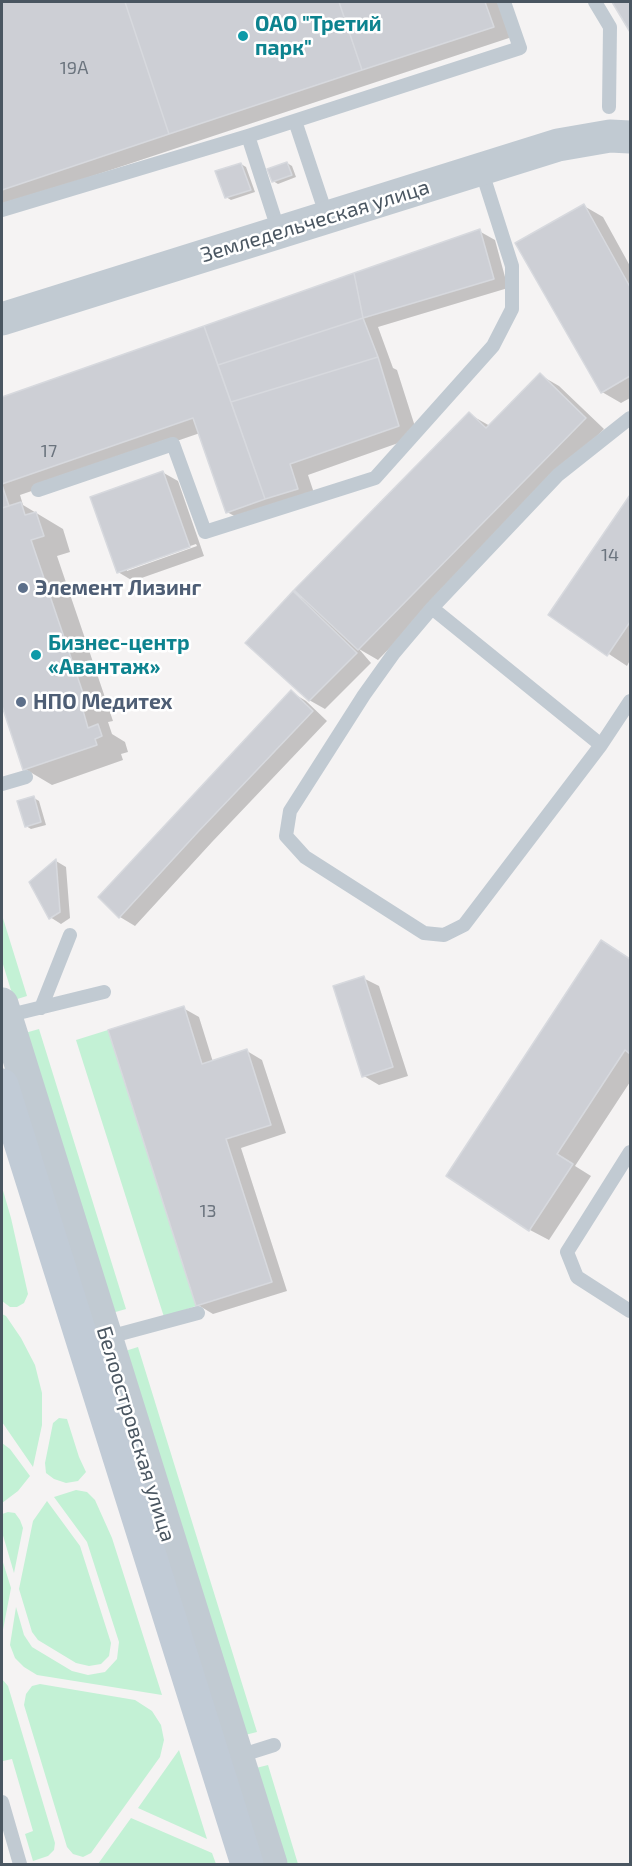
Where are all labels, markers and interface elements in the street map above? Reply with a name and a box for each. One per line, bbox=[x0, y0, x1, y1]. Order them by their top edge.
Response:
place label: ОАО "Третий парк" bbox=[255, 11, 382, 61]
marker: ОАО "Третий парк" bbox=[236, 29, 250, 43]
house number: 19А bbox=[60, 57, 88, 79]
street label: Земледельческая улица bbox=[197, 174, 433, 268]
house number: 17 bbox=[41, 440, 57, 462]
house number: 14 bbox=[601, 544, 619, 566]
place label: Элемент Лизинг bbox=[35, 575, 201, 601]
marker: Элемент Лизинг bbox=[16, 581, 30, 595]
place label: Бизнес-центр «Авантаж» bbox=[48, 630, 190, 680]
marker: Бизнес-центр «Авантаж» bbox=[29, 648, 43, 662]
place label: НПО Медитех bbox=[33, 689, 173, 715]
marker: НПО Медитех bbox=[14, 695, 28, 709]
house number: 13 bbox=[199, 1200, 217, 1222]
street label: Белоостровская улица bbox=[91, 1323, 181, 1545]

